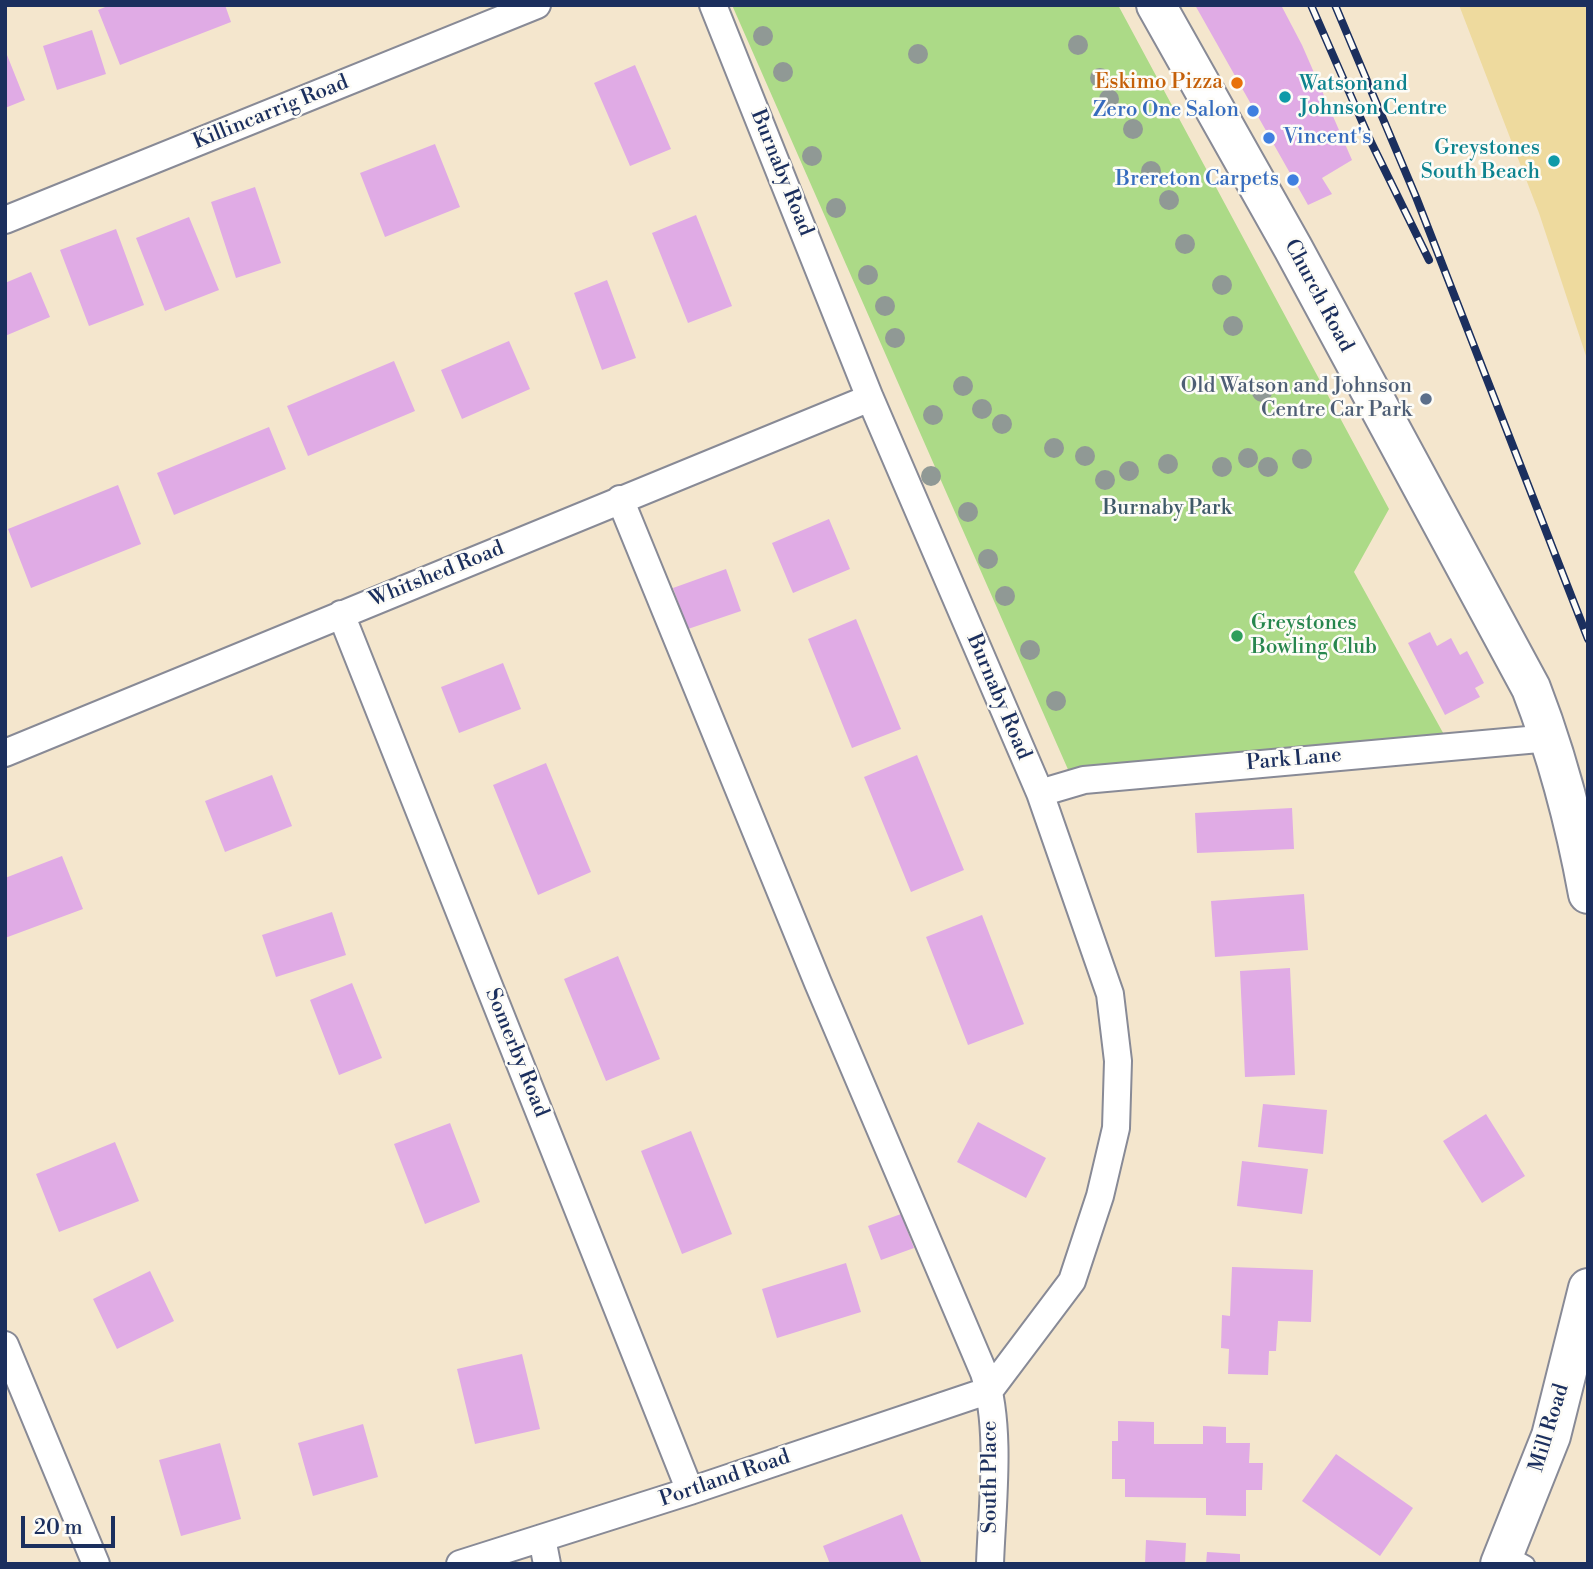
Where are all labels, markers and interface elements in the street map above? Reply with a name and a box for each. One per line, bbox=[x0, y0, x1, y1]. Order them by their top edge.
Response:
street label: Killincarrig Road bbox=[190, 70, 352, 156]
place label: Eskimo Pizza bbox=[1095, 70, 1223, 96]
place label: Watson and Johnson Centre bbox=[1299, 72, 1447, 122]
marker: Eskimo Pizza bbox=[1229, 75, 1245, 91]
marker: Watson and Johnson Centre bbox=[1277, 89, 1293, 105]
place label: Zero One Salon bbox=[1093, 98, 1239, 124]
marker: Zero One Salon bbox=[1245, 103, 1261, 119]
street label: Burnaby Road bbox=[744, 106, 818, 240]
place label: Vincent's bbox=[1283, 125, 1371, 151]
marker: Vincent's bbox=[1261, 130, 1277, 146]
place label: Greystones South Beach bbox=[1421, 136, 1540, 186]
marker: Greystones South Beach bbox=[1546, 153, 1562, 169]
place label: Brereton Carpets bbox=[1115, 167, 1279, 193]
marker: Brereton Carpets bbox=[1285, 172, 1301, 188]
street label: Church Road bbox=[1278, 235, 1358, 357]
place label: Old Watson and Johnson Centre Car Park bbox=[1181, 374, 1412, 424]
marker: Old Watson and Johnson Centre Car Park bbox=[1418, 391, 1434, 407]
park label: Burnaby Park bbox=[1102, 496, 1232, 522]
street label: Whitshed Road bbox=[366, 537, 508, 613]
place label: Greystones Bowling Club bbox=[1251, 611, 1377, 661]
marker: Greystones Bowling Club bbox=[1229, 628, 1245, 644]
street label: Burnaby Road bbox=[960, 630, 1036, 764]
street label: Park Lane bbox=[1245, 743, 1343, 777]
street label: Somerby Road bbox=[479, 985, 553, 1121]
street label: Mill Road bbox=[1525, 1381, 1575, 1475]
street label: South Place bbox=[978, 1421, 1004, 1533]
street label: Portland Road bbox=[656, 1445, 794, 1513]
scale bar bbox=[24, 1502, 119, 1546]
text: 20 m bbox=[34, 1515, 83, 1541]

